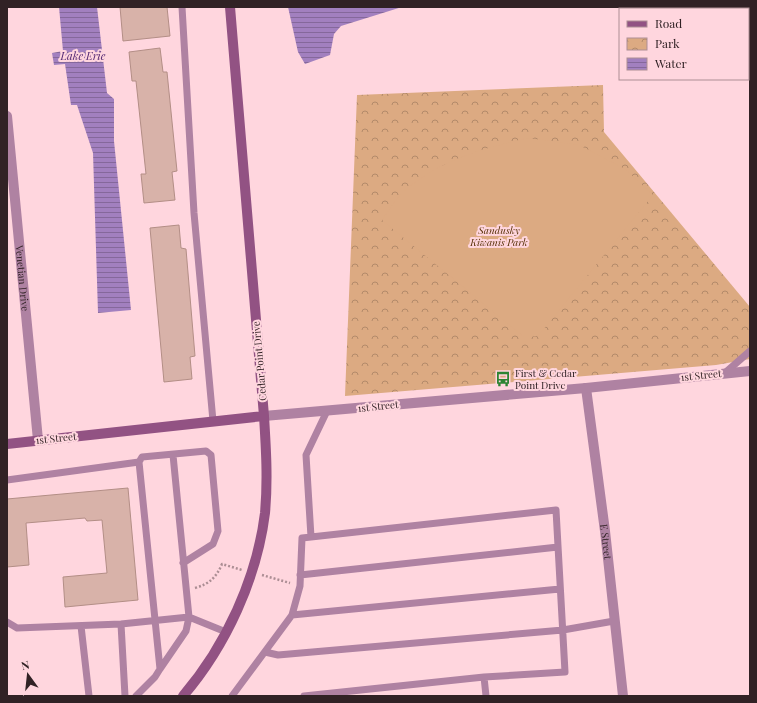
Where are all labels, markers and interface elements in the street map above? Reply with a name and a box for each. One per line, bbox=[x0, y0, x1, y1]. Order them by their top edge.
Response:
legend bbox=[619, 8, 749, 80]
text: Road bbox=[655, 15, 682, 31]
text: Park bbox=[655, 35, 680, 51]
water label: Lake Erie bbox=[60, 48, 106, 63]
text: Water bbox=[654, 55, 688, 71]
park label: Sandusky Kiwanis Park bbox=[469, 223, 528, 249]
street label: Venetian Drive bbox=[12, 244, 33, 312]
street label: Cedar Point Drive bbox=[249, 321, 269, 401]
place label: First & Cedar Point Drive bbox=[515, 366, 577, 392]
street label: 1st Street bbox=[680, 366, 723, 384]
bus stop icon: First & Cedar Point Drive bbox=[494, 370, 512, 388]
street label: 1st Street bbox=[357, 397, 400, 415]
street label: 1st Street bbox=[35, 429, 78, 447]
street label: E Street bbox=[597, 523, 615, 561]
north arrow bbox=[8, 655, 48, 695]
text: N bbox=[20, 657, 31, 673]

